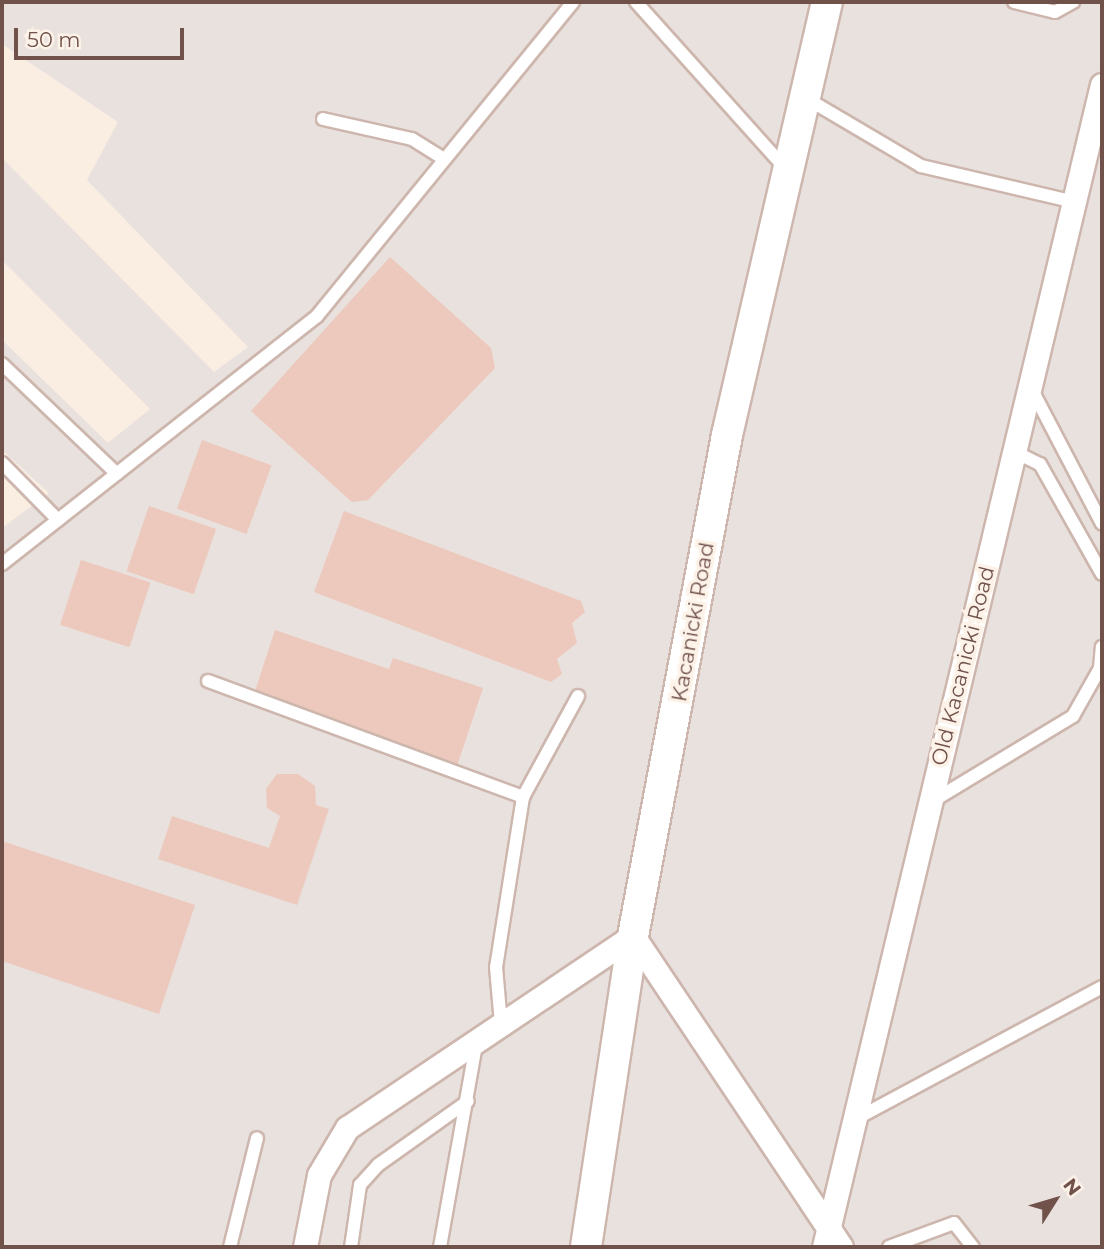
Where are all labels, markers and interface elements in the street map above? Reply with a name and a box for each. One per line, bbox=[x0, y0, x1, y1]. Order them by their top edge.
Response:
scale bar bbox=[18, 14, 187, 58]
text: 50 m bbox=[27, 27, 81, 52]
street label: Kacanicki Road bbox=[667, 540, 719, 704]
street label: Old Kacanicki Road bbox=[926, 564, 1000, 768]
north arrow bbox=[1020, 1165, 1090, 1235]
text: N bbox=[1058, 1174, 1086, 1200]

